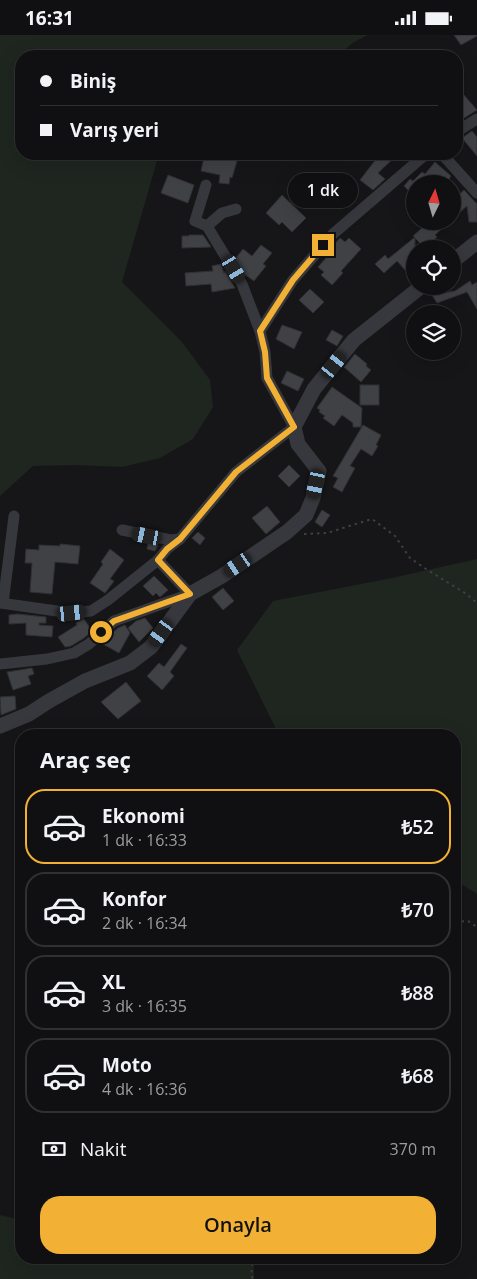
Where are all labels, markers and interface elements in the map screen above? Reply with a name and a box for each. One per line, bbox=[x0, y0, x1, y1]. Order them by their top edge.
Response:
text: 16:31 bbox=[25, 5, 74, 31]
text: Biniş bbox=[70, 68, 116, 94]
text: Varış yeri bbox=[70, 117, 159, 143]
callout: 1 dk bbox=[288, 173, 358, 207]
north arrow bbox=[406, 175, 461, 230]
map controls bbox=[406, 175, 461, 360]
text: 1 dk bbox=[307, 179, 339, 201]
route end bbox=[312, 234, 334, 256]
button: locate bbox=[406, 240, 461, 295]
car bbox=[219, 252, 248, 286]
button: layers bbox=[406, 305, 461, 360]
car bbox=[318, 349, 349, 381]
car bbox=[305, 468, 326, 500]
car bbox=[130, 526, 163, 546]
car bbox=[221, 550, 254, 580]
car bbox=[56, 604, 87, 622]
car bbox=[146, 616, 175, 650]
route start bbox=[90, 621, 112, 643]
text: Araç seç bbox=[40, 744, 131, 774]
text: Ekonomi bbox=[102, 803, 185, 829]
icon: car bbox=[42, 804, 87, 849]
text: ₺52 bbox=[401, 814, 434, 840]
text: 1 dk · 16:33 bbox=[102, 829, 187, 851]
text: Konfor bbox=[102, 886, 167, 912]
icon: car bbox=[42, 887, 87, 932]
text: ₺70 bbox=[401, 897, 434, 923]
text: 2 dk · 16:34 bbox=[102, 912, 187, 934]
text: XL bbox=[102, 969, 125, 995]
icon: car bbox=[42, 970, 87, 1015]
text: ₺88 bbox=[401, 980, 434, 1006]
text: 3 dk · 16:35 bbox=[102, 995, 187, 1017]
text: Moto bbox=[102, 1052, 152, 1078]
icon: car bbox=[42, 1053, 87, 1098]
text: ₺68 bbox=[401, 1063, 434, 1089]
text: 4 dk · 16:36 bbox=[102, 1078, 187, 1100]
icon: cash bbox=[40, 1135, 68, 1163]
text: Nakit bbox=[80, 1136, 126, 1162]
text: 370 m bbox=[390, 1138, 436, 1160]
button: Onayla bbox=[40, 1196, 436, 1254]

